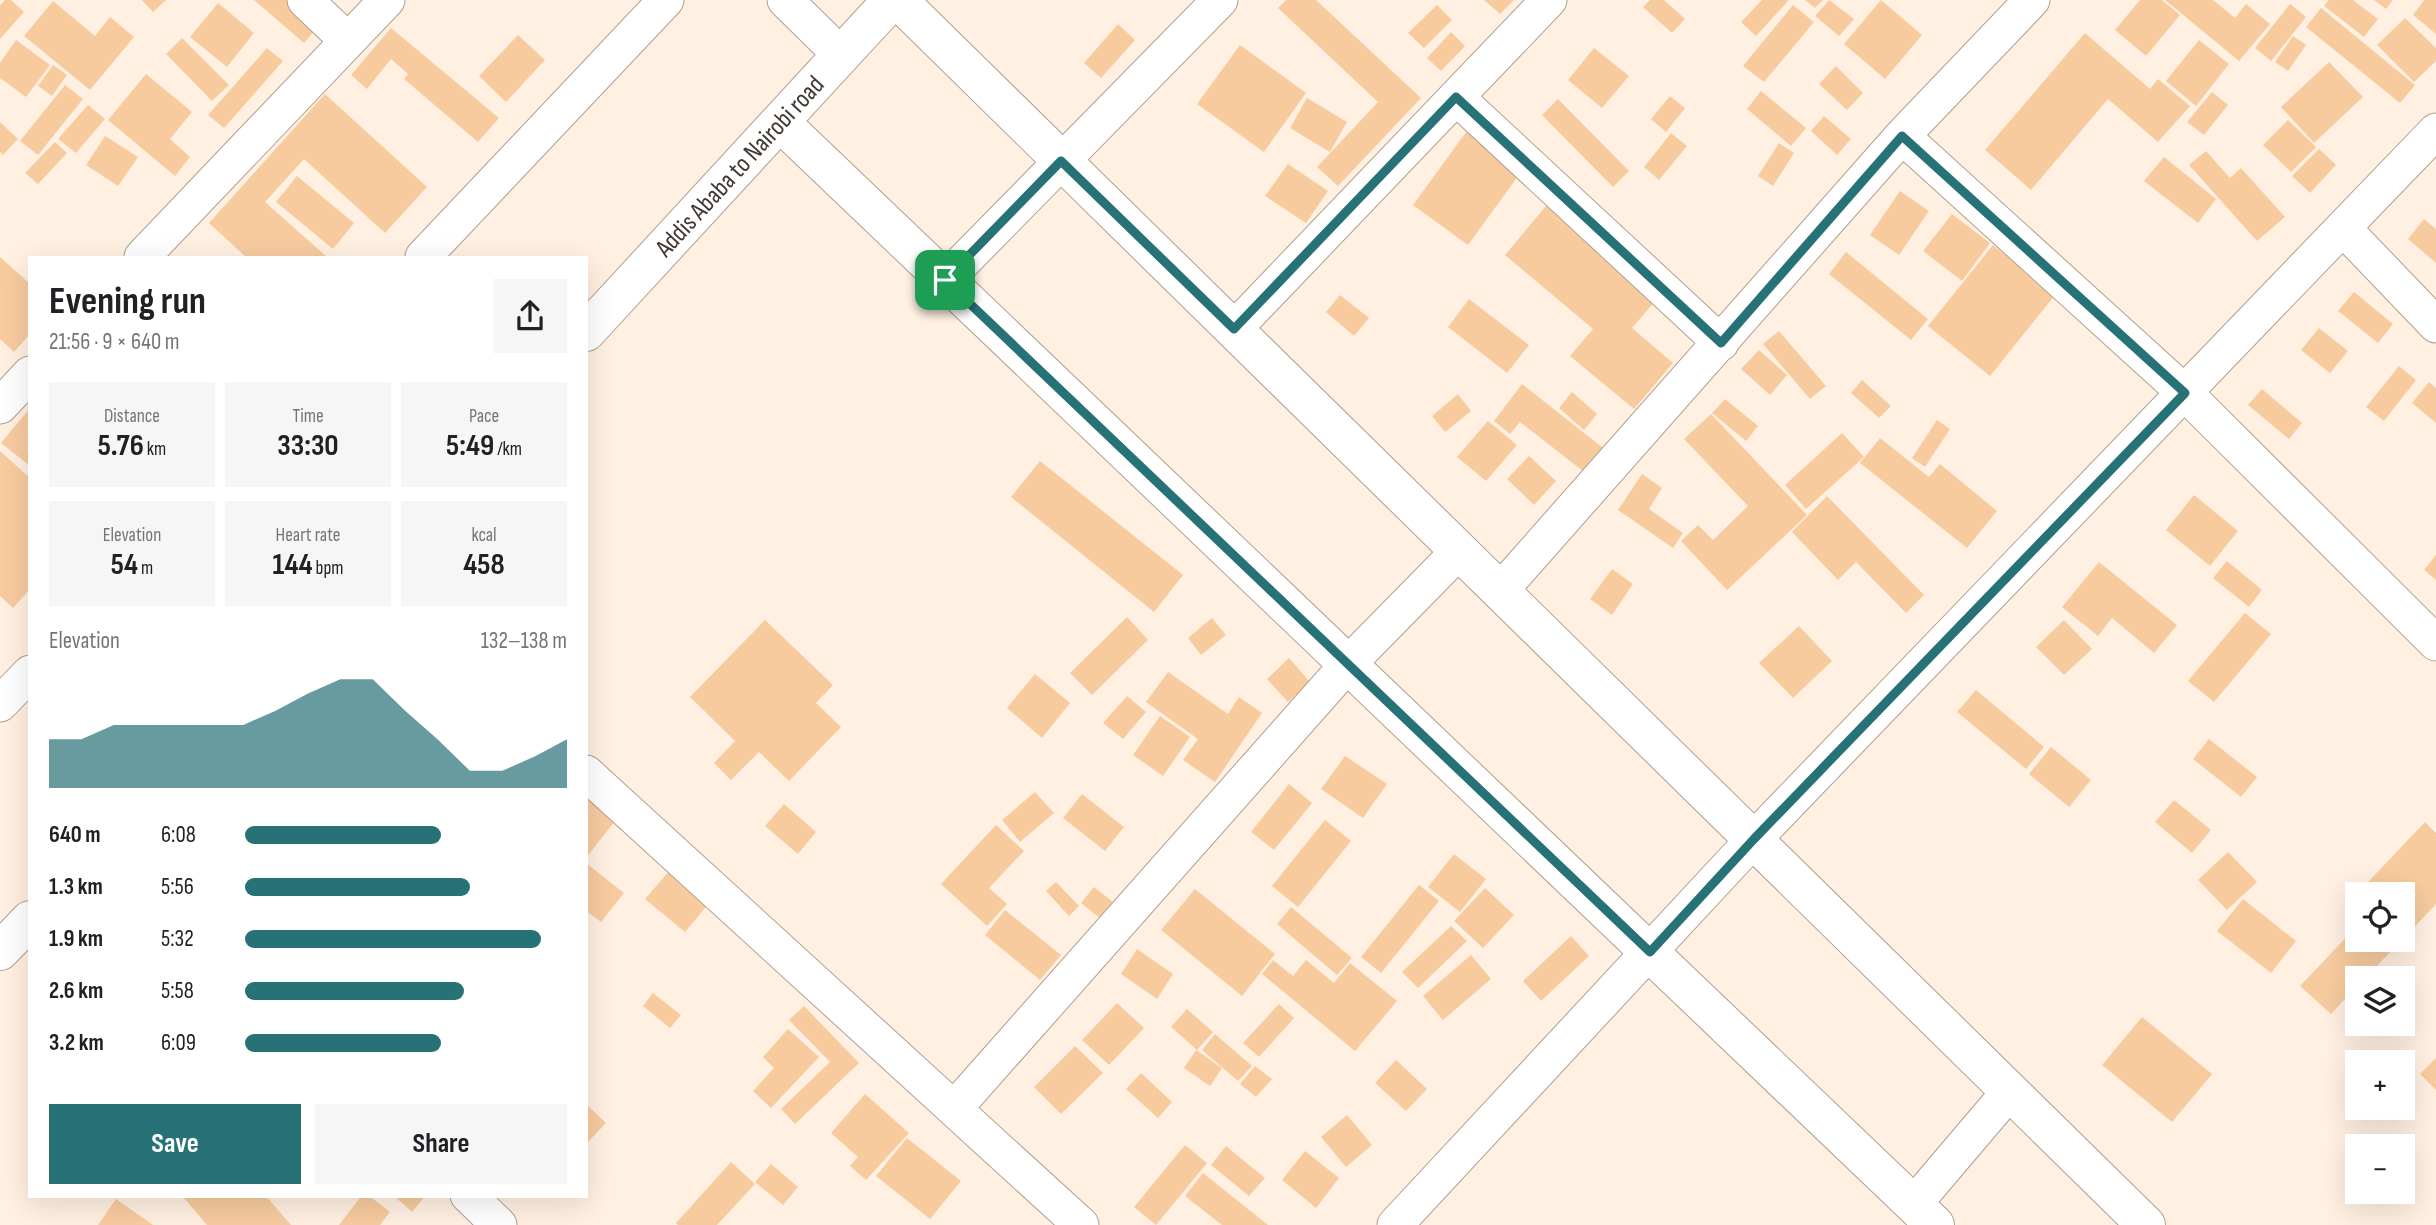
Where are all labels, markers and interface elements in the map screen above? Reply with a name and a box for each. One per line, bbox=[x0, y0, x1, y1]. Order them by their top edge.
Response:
street label: Addis Ababa to Nairobi road bbox=[649, 70, 831, 264]
pin bbox=[915, 250, 975, 310]
icon: arrive bbox=[926, 261, 964, 299]
text: Evening run bbox=[49, 279, 206, 324]
button: share bbox=[493, 279, 567, 353]
text: 21:56 · 9 × 640 m bbox=[49, 328, 180, 356]
text: Distance bbox=[104, 405, 160, 428]
text: Time bbox=[292, 405, 324, 428]
text: Pace bbox=[469, 405, 499, 428]
text: 5.76 bbox=[98, 428, 144, 464]
text: 33:30 bbox=[277, 428, 339, 464]
text: 5:49 bbox=[446, 428, 494, 464]
text: km bbox=[144, 438, 166, 461]
text: /km bbox=[494, 438, 522, 461]
text: Elevation bbox=[103, 524, 161, 547]
text: Heart rate bbox=[276, 524, 340, 547]
text: kcal bbox=[471, 524, 497, 547]
text: 54 bbox=[111, 547, 138, 583]
text: 144 bbox=[272, 547, 313, 583]
text: 458 bbox=[463, 547, 505, 583]
text: m bbox=[138, 557, 153, 580]
text: bpm bbox=[313, 557, 344, 580]
text: Elevation bbox=[49, 627, 120, 655]
text: 132–138 m bbox=[481, 627, 567, 655]
text: 640 m bbox=[49, 821, 101, 849]
text: 6:08 bbox=[161, 821, 196, 849]
text: 1.3 km bbox=[49, 873, 103, 901]
text: 5:56 bbox=[161, 873, 194, 901]
map controls bbox=[2345, 882, 2415, 1204]
button: locate bbox=[2345, 882, 2415, 952]
text: 1.9 km bbox=[49, 925, 103, 953]
text: 5:32 bbox=[161, 925, 194, 953]
button: layers bbox=[2345, 966, 2415, 1036]
text: 2.6 km bbox=[49, 977, 103, 1005]
text: 5:58 bbox=[161, 977, 194, 1005]
text: 3.2 km bbox=[49, 1029, 104, 1057]
text: 6:09 bbox=[161, 1029, 196, 1057]
button: + bbox=[2345, 1050, 2415, 1120]
button: Save bbox=[49, 1104, 301, 1184]
button: Share bbox=[315, 1104, 567, 1184]
button: − bbox=[2345, 1134, 2415, 1204]

